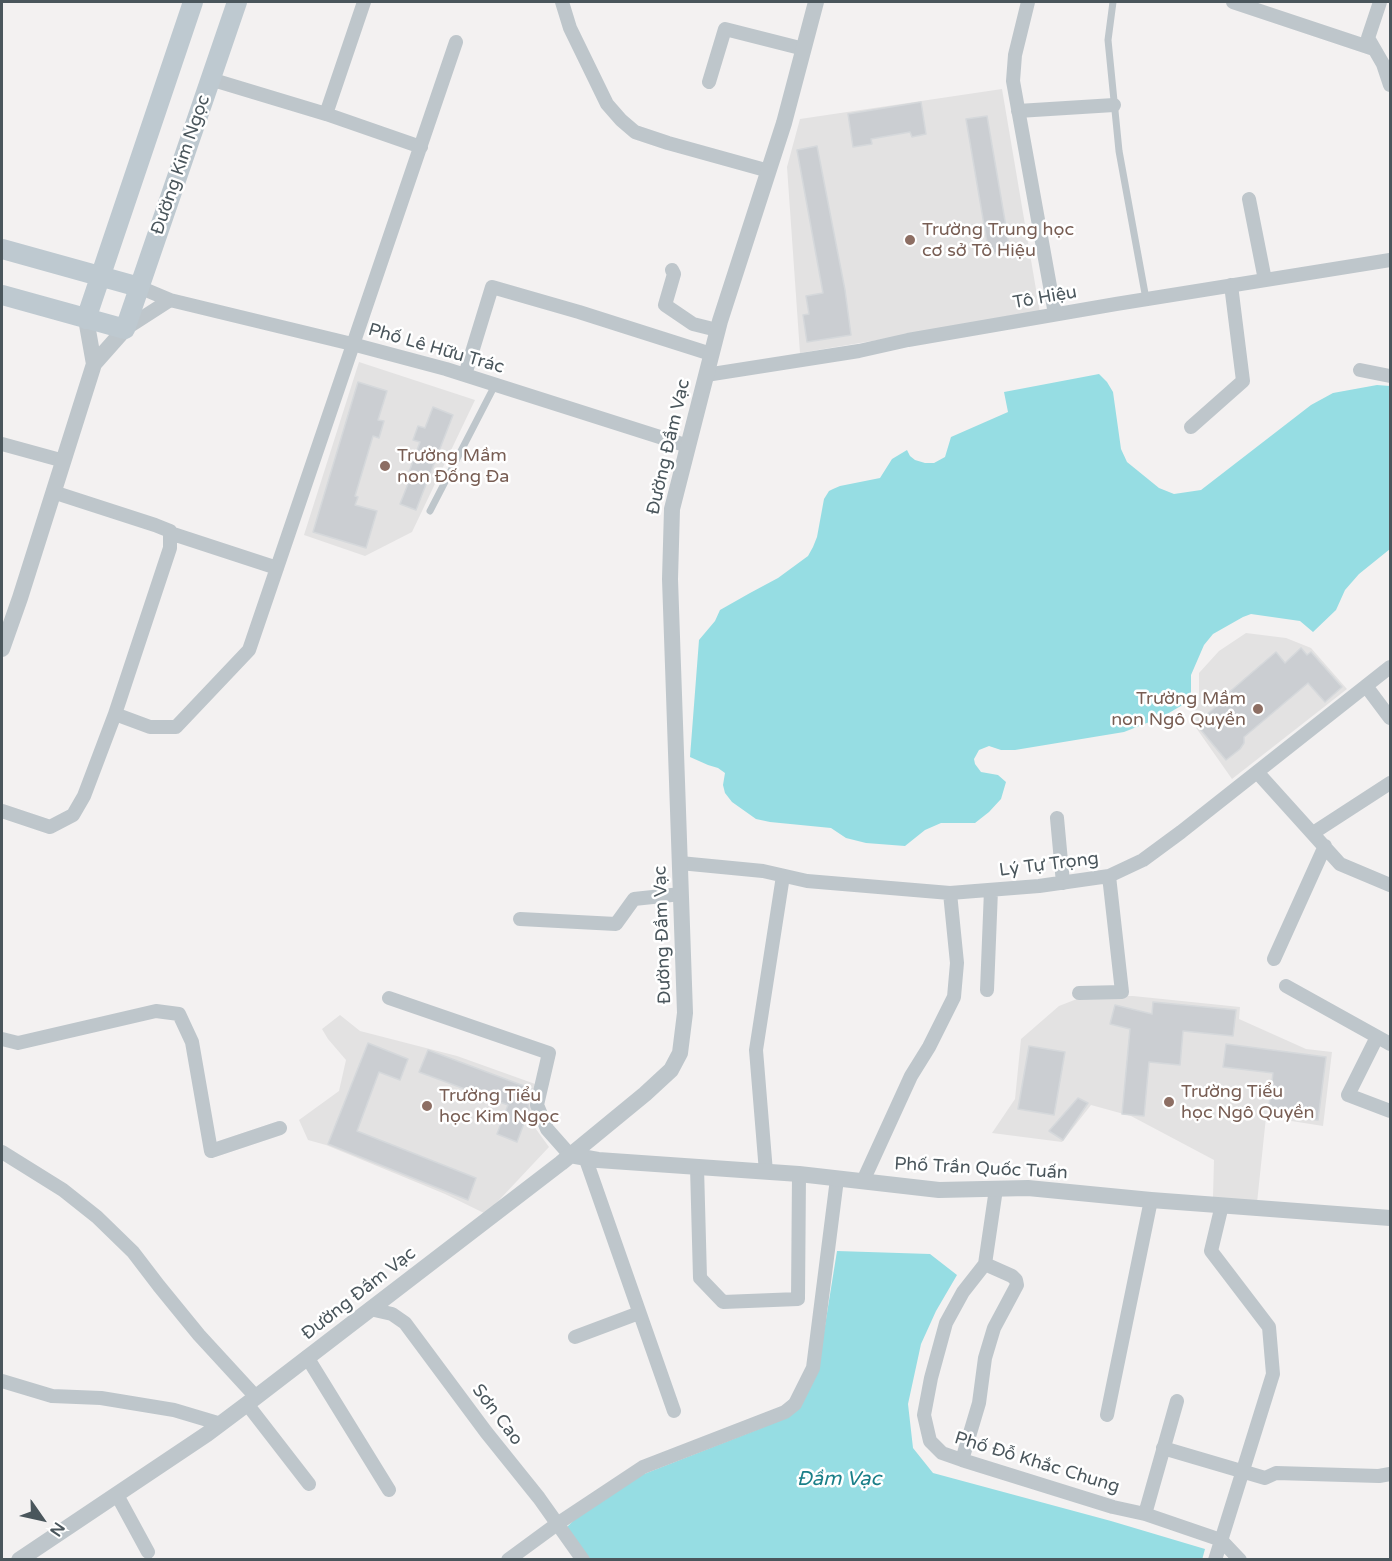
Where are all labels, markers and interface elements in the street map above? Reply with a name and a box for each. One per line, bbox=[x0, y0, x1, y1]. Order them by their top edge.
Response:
street label: Đường Kim Ngọc bbox=[147, 92, 215, 238]
place label: Trường Trung học cơ sở Tô Hiệu bbox=[922, 219, 1074, 262]
marker: Trường Trung học cơ sở Tô Hiệu bbox=[903, 233, 917, 247]
street label: Tô Hiệu bbox=[1011, 282, 1079, 314]
street label: Phố Lê Hữu Trác bbox=[366, 319, 506, 379]
street label: Đường Đầm Vạc bbox=[643, 377, 695, 517]
place label: Trường Mầm non Đống Đa bbox=[397, 445, 509, 488]
marker: Trường Mầm non Đống Đa bbox=[378, 459, 392, 473]
place label: Trường Mầm non Ngô Quyền bbox=[1111, 688, 1246, 730]
marker: Trường Mầm non Ngô Quyền bbox=[1251, 702, 1265, 716]
street label: Lý Tự Trọng bbox=[998, 848, 1100, 882]
street label: Đường Đầm Vạc bbox=[650, 865, 676, 1005]
place label: Trường Tiểu học Ngô Quyền bbox=[1181, 1081, 1314, 1124]
place label: Trường Tiểu học Kim Ngọc bbox=[439, 1085, 559, 1128]
marker: Trường Tiểu học Ngô Quyền bbox=[1162, 1095, 1176, 1109]
marker: Trường Tiểu học Kim Ngọc bbox=[420, 1099, 434, 1113]
street label: Phố Trần Quốc Tuấn bbox=[894, 1154, 1068, 1184]
street label: Đường Đầm Vạc bbox=[298, 1243, 420, 1345]
street label: Sơn Cao bbox=[467, 1380, 527, 1450]
street label: Phố Đỗ Khắc Chung bbox=[952, 1428, 1122, 1498]
water label: Đầm Vạc bbox=[797, 1468, 881, 1492]
north arrow bbox=[12, 1489, 72, 1549]
text: N bbox=[45, 1518, 69, 1540]

